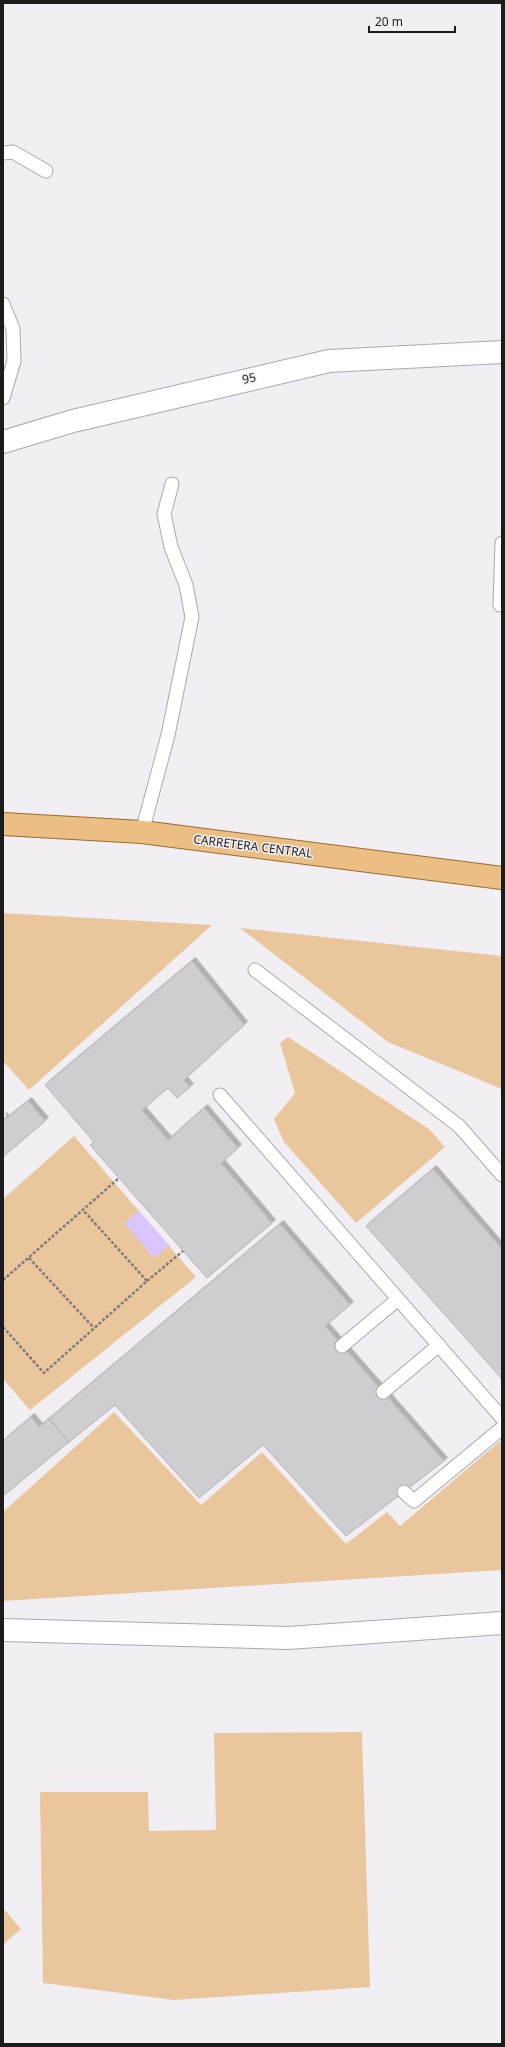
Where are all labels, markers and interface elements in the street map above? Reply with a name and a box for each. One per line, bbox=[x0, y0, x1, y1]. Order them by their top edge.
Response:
scale bar bbox=[369, 8, 455, 34]
text: 20 m bbox=[375, 13, 403, 30]
street label: 95 bbox=[240, 368, 258, 388]
street label: CARRETERA CENTRAL bbox=[192, 830, 314, 862]

